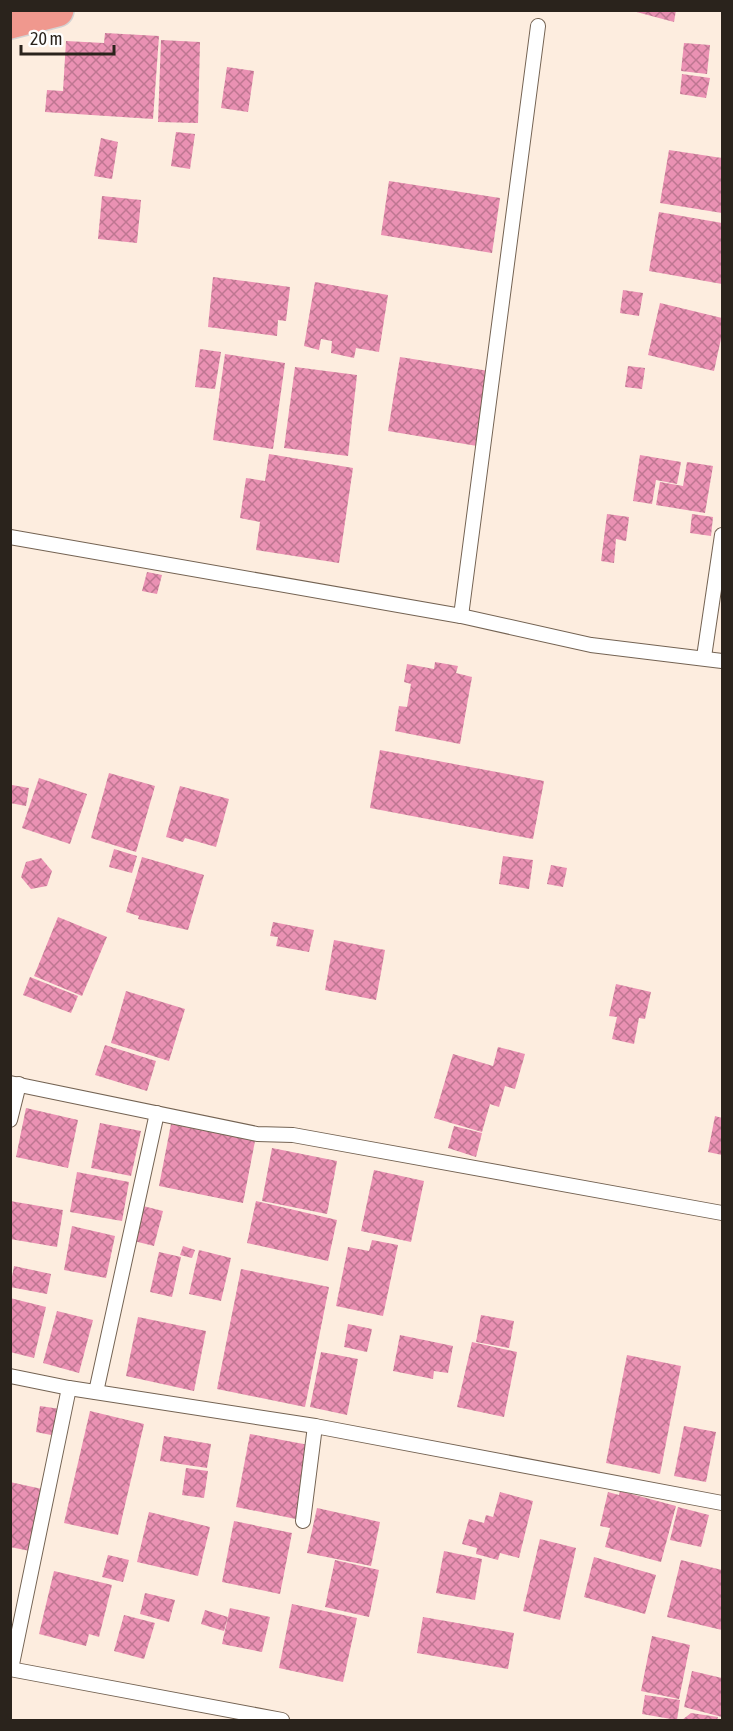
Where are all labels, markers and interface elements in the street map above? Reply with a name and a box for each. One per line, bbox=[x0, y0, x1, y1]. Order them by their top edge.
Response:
scale bar bbox=[21, 18, 114, 56]
text: 20 m bbox=[30, 28, 62, 49]

